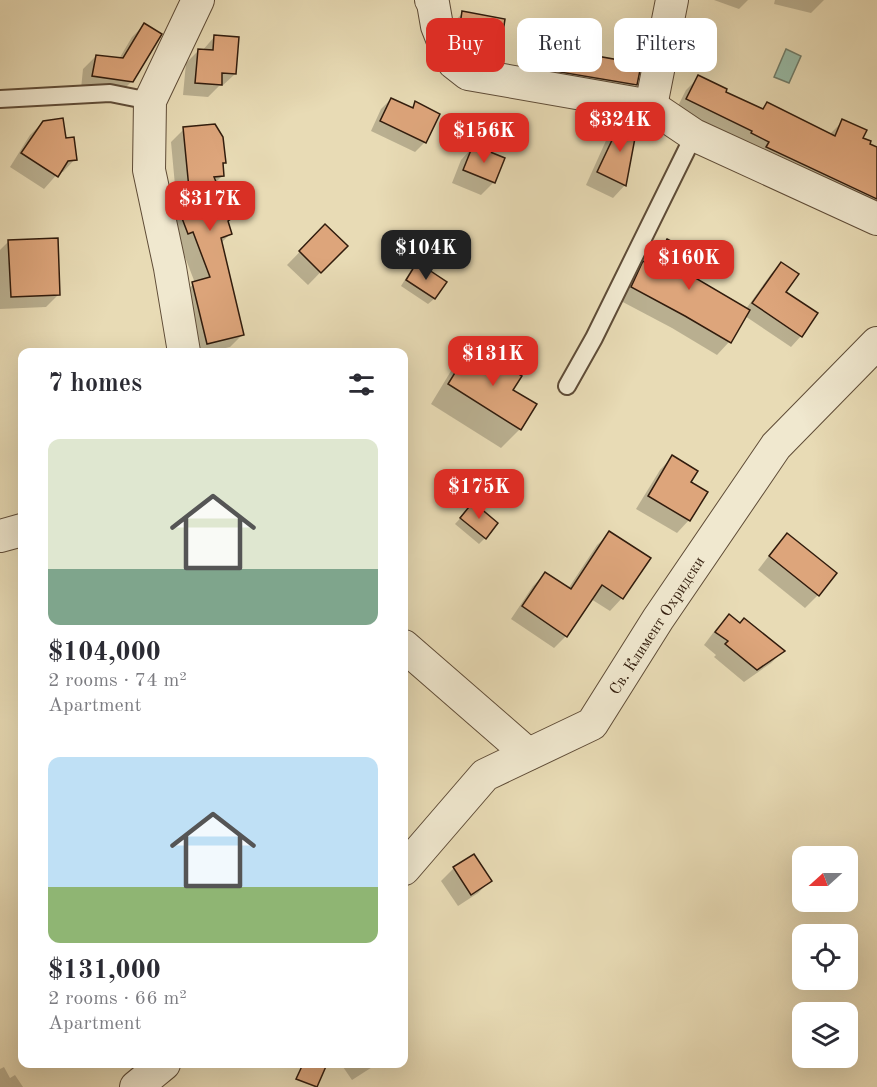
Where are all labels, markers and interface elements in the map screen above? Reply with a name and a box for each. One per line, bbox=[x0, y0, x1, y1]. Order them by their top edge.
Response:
chip: Buy bbox=[426, 18, 505, 72]
chip: Rent bbox=[517, 18, 602, 72]
chip: Filters bbox=[614, 18, 717, 72]
pin: $324K bbox=[578, 102, 662, 153]
text: $324K bbox=[589, 111, 651, 131]
pin: $156K bbox=[442, 113, 526, 164]
text: $156K bbox=[453, 122, 515, 142]
pin: $317K bbox=[168, 181, 252, 232]
text: $317K bbox=[179, 190, 241, 210]
pin: $104K bbox=[384, 230, 468, 281]
text: $104K bbox=[395, 239, 457, 259]
pin: $160K bbox=[647, 240, 731, 291]
text: $160K bbox=[658, 249, 720, 269]
pin: $131K bbox=[451, 336, 535, 387]
text: $131K bbox=[462, 345, 524, 365]
icon: filters bbox=[345, 368, 378, 401]
text: 7 homes bbox=[48, 371, 142, 397]
pin: $175K bbox=[437, 469, 521, 520]
icon: home bbox=[159, 478, 267, 586]
text: $175K bbox=[448, 478, 510, 498]
street label: Св. Климент Охридски bbox=[607, 554, 708, 698]
text: $104,000 bbox=[48, 640, 161, 666]
text: 2 rooms · 74 m² bbox=[48, 671, 187, 691]
text: Apartment bbox=[48, 696, 142, 716]
icon: home bbox=[159, 796, 267, 904]
north arrow bbox=[792, 846, 858, 912]
map controls bbox=[792, 846, 858, 1068]
button: locate bbox=[792, 924, 858, 990]
text: $131,000 bbox=[48, 958, 161, 984]
text: 2 rooms · 66 m² bbox=[48, 989, 187, 1009]
button: layers bbox=[792, 1002, 858, 1068]
text: Apartment bbox=[48, 1014, 142, 1034]

